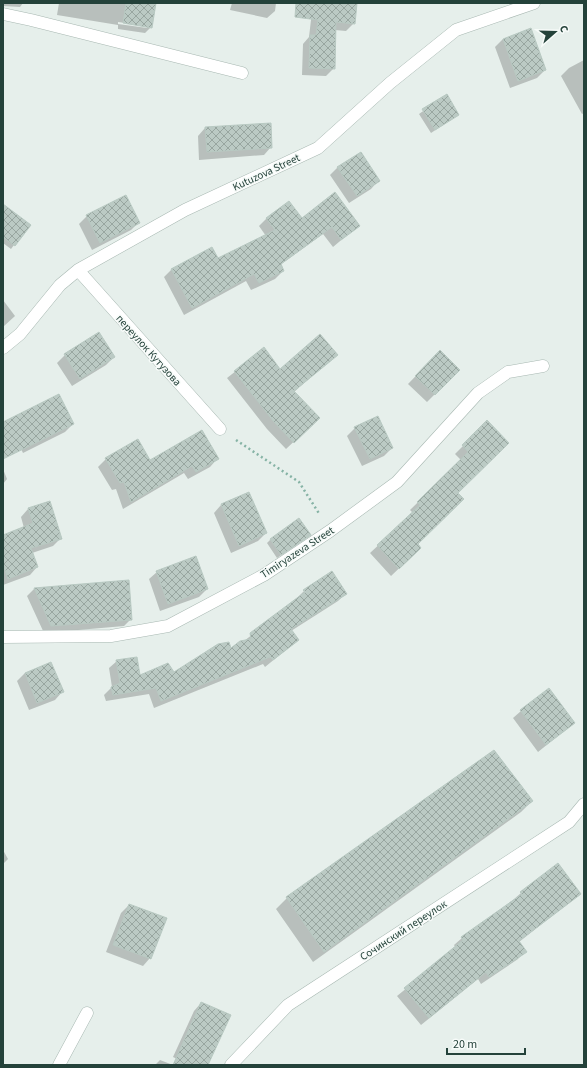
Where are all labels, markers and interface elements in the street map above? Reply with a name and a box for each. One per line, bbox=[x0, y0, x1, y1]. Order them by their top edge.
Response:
north arrow bbox=[535, 12, 575, 52]
text: С bbox=[556, 23, 572, 35]
street label: Kutuzova Street bbox=[230, 150, 303, 195]
street label: переулок Кутузова bbox=[113, 311, 185, 389]
street label: Timiryazeva Street bbox=[257, 523, 337, 582]
street label: Сочинский переулок bbox=[357, 896, 450, 964]
scale bar bbox=[447, 1030, 525, 1056]
text: 20 m bbox=[453, 1036, 477, 1053]

